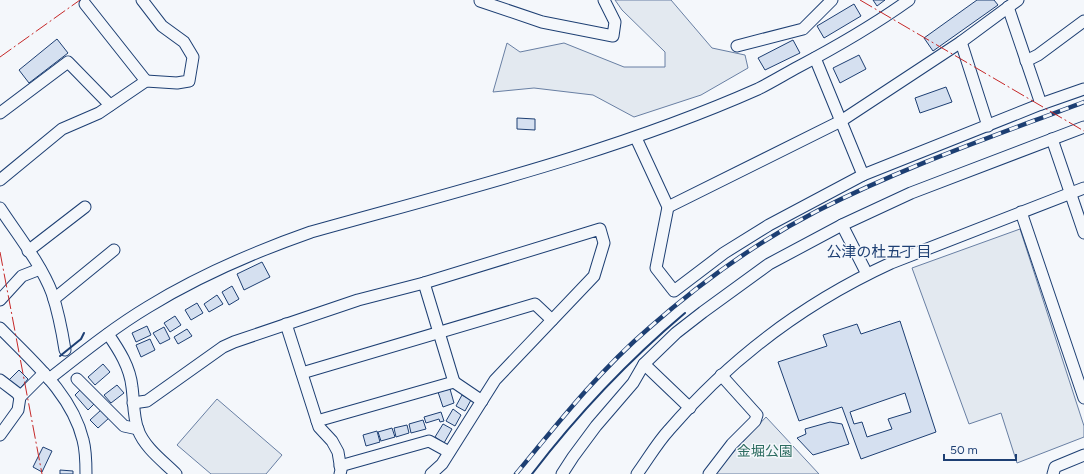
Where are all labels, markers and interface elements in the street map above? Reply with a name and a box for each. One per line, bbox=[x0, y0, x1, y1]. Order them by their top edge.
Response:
district label: 公津の杜五丁目 bbox=[826, 243, 932, 261]
scale bar bbox=[944, 436, 1016, 462]
park label: 金堀公園 bbox=[737, 443, 793, 460]
text: 50 m bbox=[950, 443, 978, 457]

